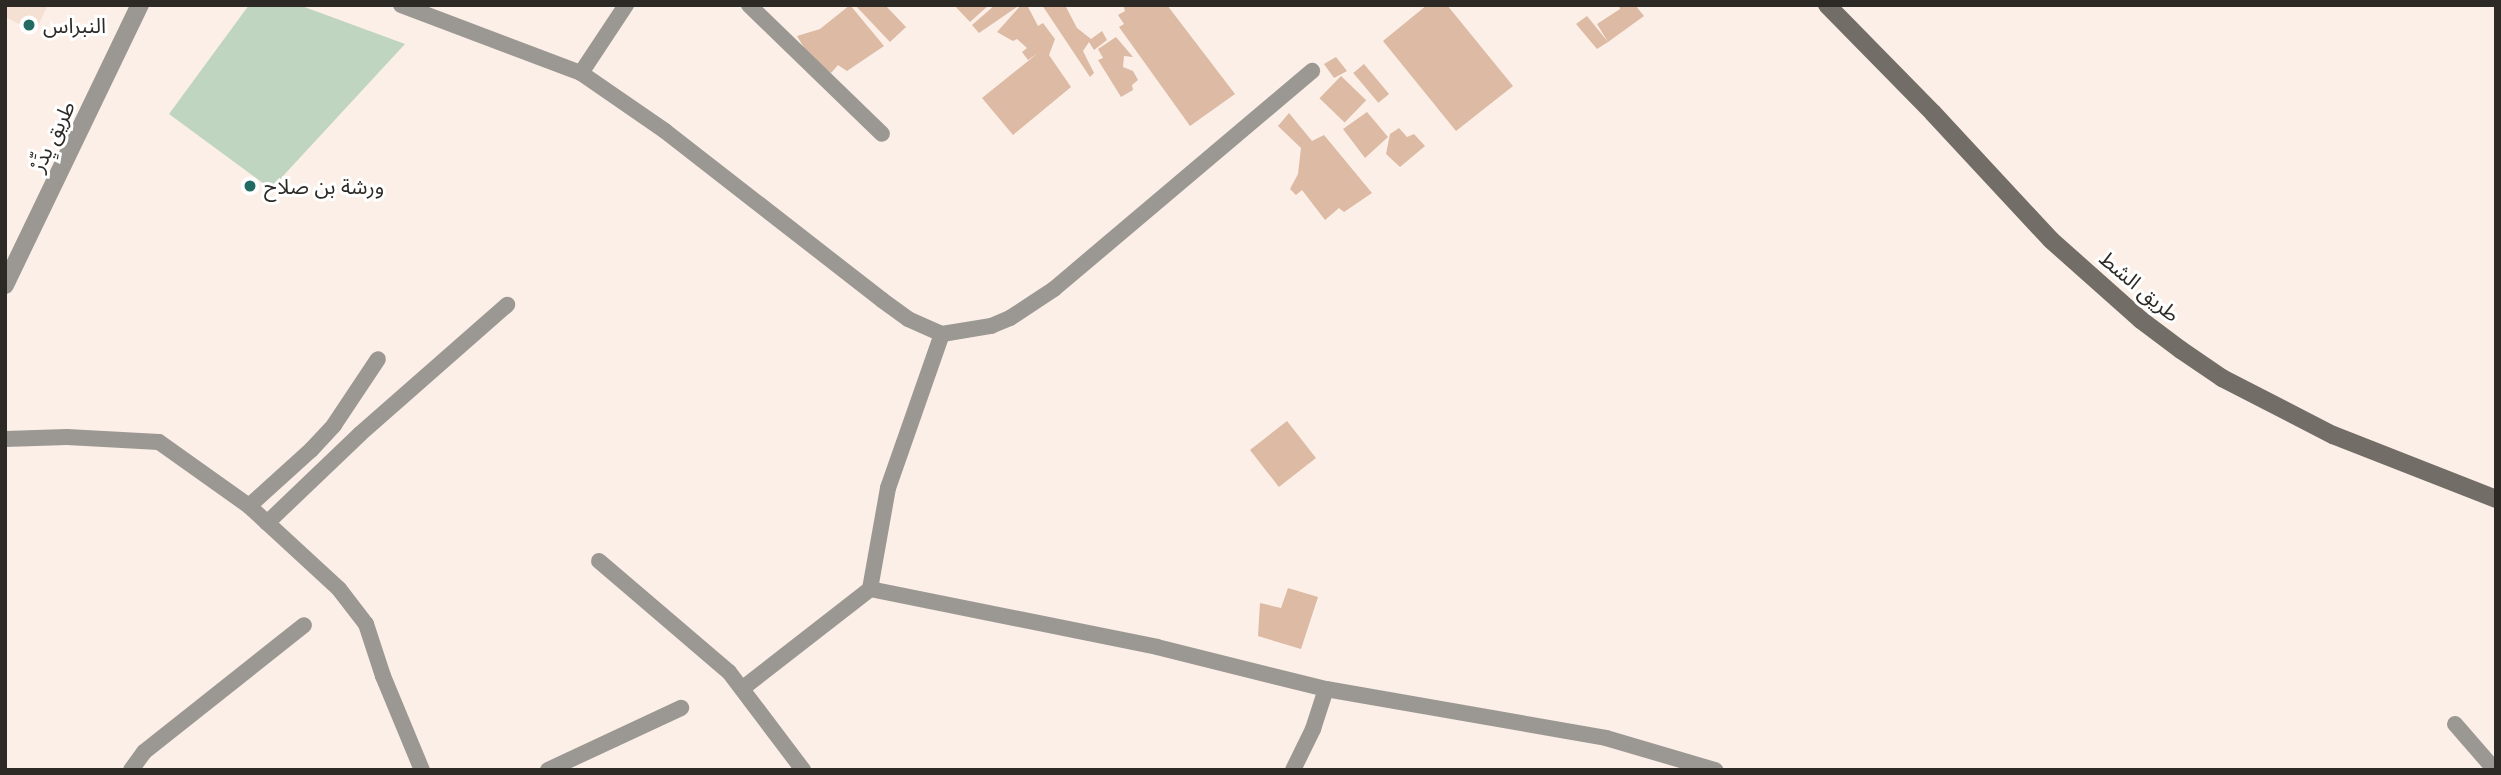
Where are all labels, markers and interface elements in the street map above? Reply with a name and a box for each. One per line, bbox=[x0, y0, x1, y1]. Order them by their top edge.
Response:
place label: النبراس bbox=[43, 12, 106, 38]
marker: النبراس bbox=[21, 17, 37, 33]
street label: طريق يِدِّرْ bbox=[24, 96, 80, 176]
place label: ورشة بن صلاح bbox=[264, 173, 384, 199]
marker: ورشة بن صلاح bbox=[242, 178, 258, 194]
street label: طريق الشط bbox=[2095, 245, 2185, 327]

